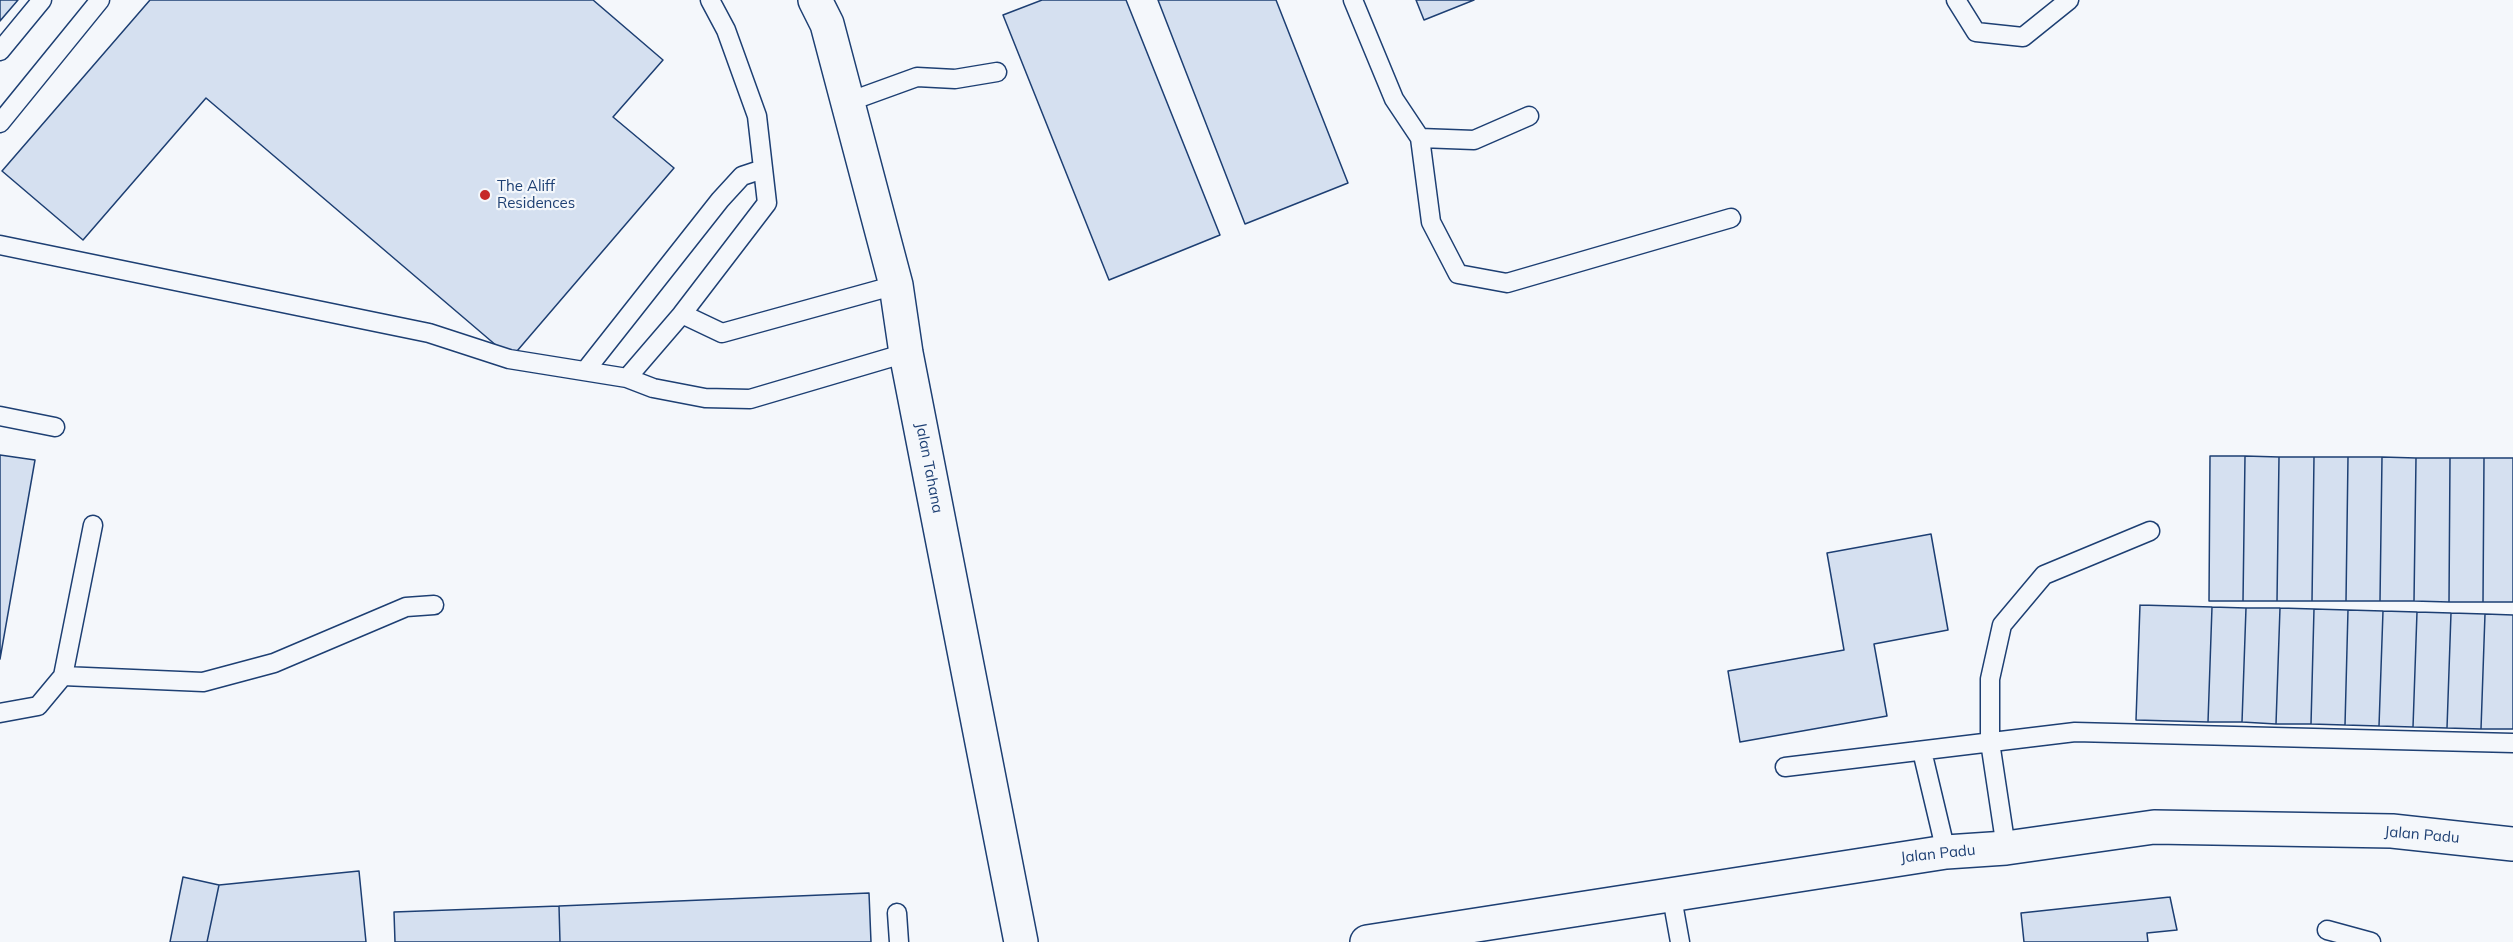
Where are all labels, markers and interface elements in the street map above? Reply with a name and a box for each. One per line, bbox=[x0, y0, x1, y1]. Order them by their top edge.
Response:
place label: The Aliff Residences bbox=[497, 177, 575, 212]
marker: The Aliff Residences bbox=[478, 188, 492, 202]
street label: Jalan Tahana bbox=[911, 421, 947, 515]
street label: Jalan Padu bbox=[2384, 823, 2460, 847]
street label: Jalan Padu bbox=[1900, 841, 1976, 867]

